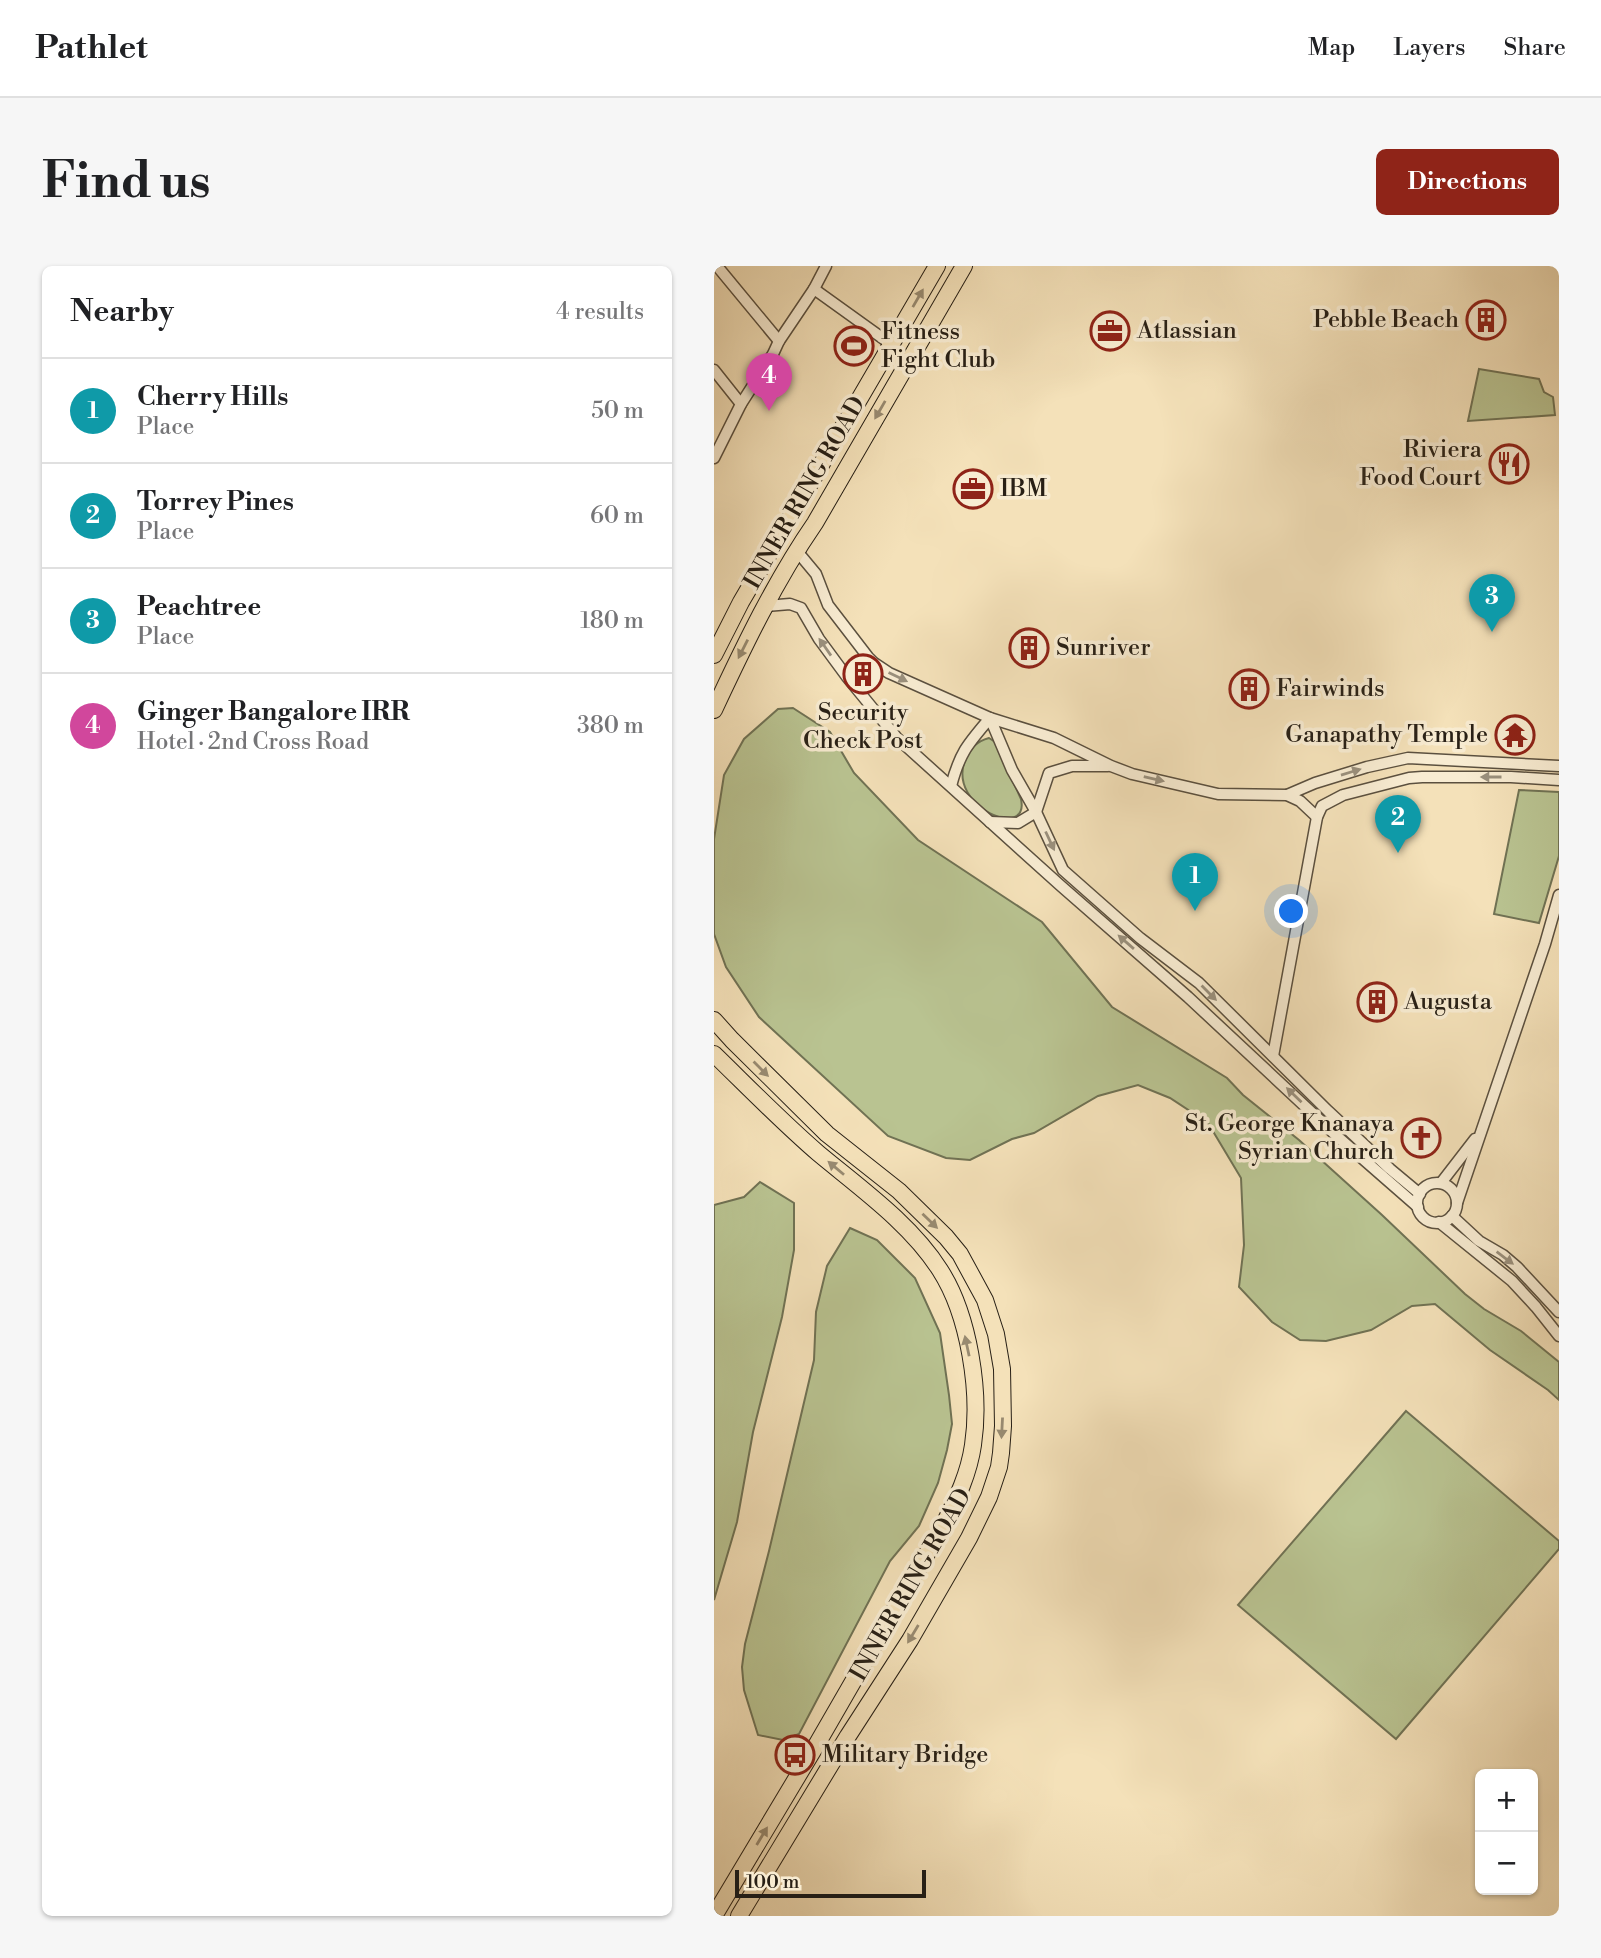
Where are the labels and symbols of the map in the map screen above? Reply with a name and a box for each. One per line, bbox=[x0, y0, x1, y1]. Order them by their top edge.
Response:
one-way arrow bbox=[912, 289, 924, 308]
building icon: Pebble Beach bbox=[1465, 299, 1507, 341]
place label: Pebble Beach bbox=[1313, 305, 1459, 335]
office icon: Atlassian bbox=[1089, 310, 1131, 352]
place label: Atlassian bbox=[1136, 316, 1237, 346]
place label: Fitness Fight Club bbox=[881, 317, 996, 375]
sports icon: Fitness Fight Club bbox=[833, 325, 875, 367]
pin: 4 bbox=[746, 353, 792, 411]
street label: INNER RING ROAD bbox=[738, 391, 872, 595]
one-way arrow bbox=[874, 400, 886, 419]
place label: Riviera Food Court bbox=[1359, 435, 1483, 493]
restaurant icon: Riviera Food Court bbox=[1488, 443, 1530, 485]
office icon: IBM bbox=[952, 468, 994, 510]
place label: IBM bbox=[1000, 474, 1047, 504]
pin: 3 bbox=[1469, 574, 1515, 632]
building icon: Sunriver bbox=[1008, 627, 1050, 669]
place label: Sunriver bbox=[1056, 633, 1151, 663]
one-way arrow bbox=[818, 638, 832, 656]
one-way arrow bbox=[737, 640, 749, 660]
building icon: Security Check Post bbox=[842, 653, 884, 695]
building icon: Fairwinds bbox=[1228, 668, 1270, 710]
one-way arrow bbox=[888, 672, 908, 683]
place label: Fairwinds bbox=[1276, 674, 1384, 704]
place label: Security Check Post bbox=[803, 698, 923, 756]
temple icon: Ganapathy Temple bbox=[1494, 714, 1536, 756]
place label: Ganapathy Temple bbox=[1285, 720, 1488, 750]
one-way arrow bbox=[1341, 766, 1362, 776]
one-way arrow bbox=[1480, 771, 1502, 783]
one-way arrow bbox=[1143, 774, 1165, 785]
pin: 2 bbox=[1375, 795, 1421, 853]
one-way arrow bbox=[1044, 831, 1055, 851]
pin: 1 bbox=[1172, 853, 1218, 911]
your location bbox=[1274, 894, 1308, 928]
one-way arrow bbox=[1117, 934, 1135, 950]
building icon: Augusta bbox=[1356, 981, 1398, 1023]
one-way arrow bbox=[1200, 985, 1217, 1001]
place label: Augusta bbox=[1403, 987, 1493, 1017]
one-way arrow bbox=[753, 1061, 769, 1077]
one-way arrow bbox=[1286, 1088, 1303, 1104]
place label: St. George Knanaya Syrian Church bbox=[1185, 1109, 1395, 1167]
church icon: St. George Knanaya Syrian Church bbox=[1400, 1117, 1442, 1159]
one-way arrow bbox=[828, 1160, 846, 1175]
one-way arrow bbox=[922, 1213, 938, 1229]
one-way arrow bbox=[1496, 1251, 1514, 1265]
one-way arrow bbox=[962, 1335, 973, 1357]
one-way arrow bbox=[997, 1417, 1008, 1439]
street label: INNER RING ROAD bbox=[844, 1483, 978, 1687]
one-way arrow bbox=[907, 1625, 919, 1644]
bus stop icon: Military Bridge bbox=[774, 1734, 816, 1776]
place label: Military Bridge bbox=[822, 1740, 988, 1770]
one-way arrow bbox=[755, 1827, 768, 1846]
scale bar bbox=[735, 1867, 926, 1899]

